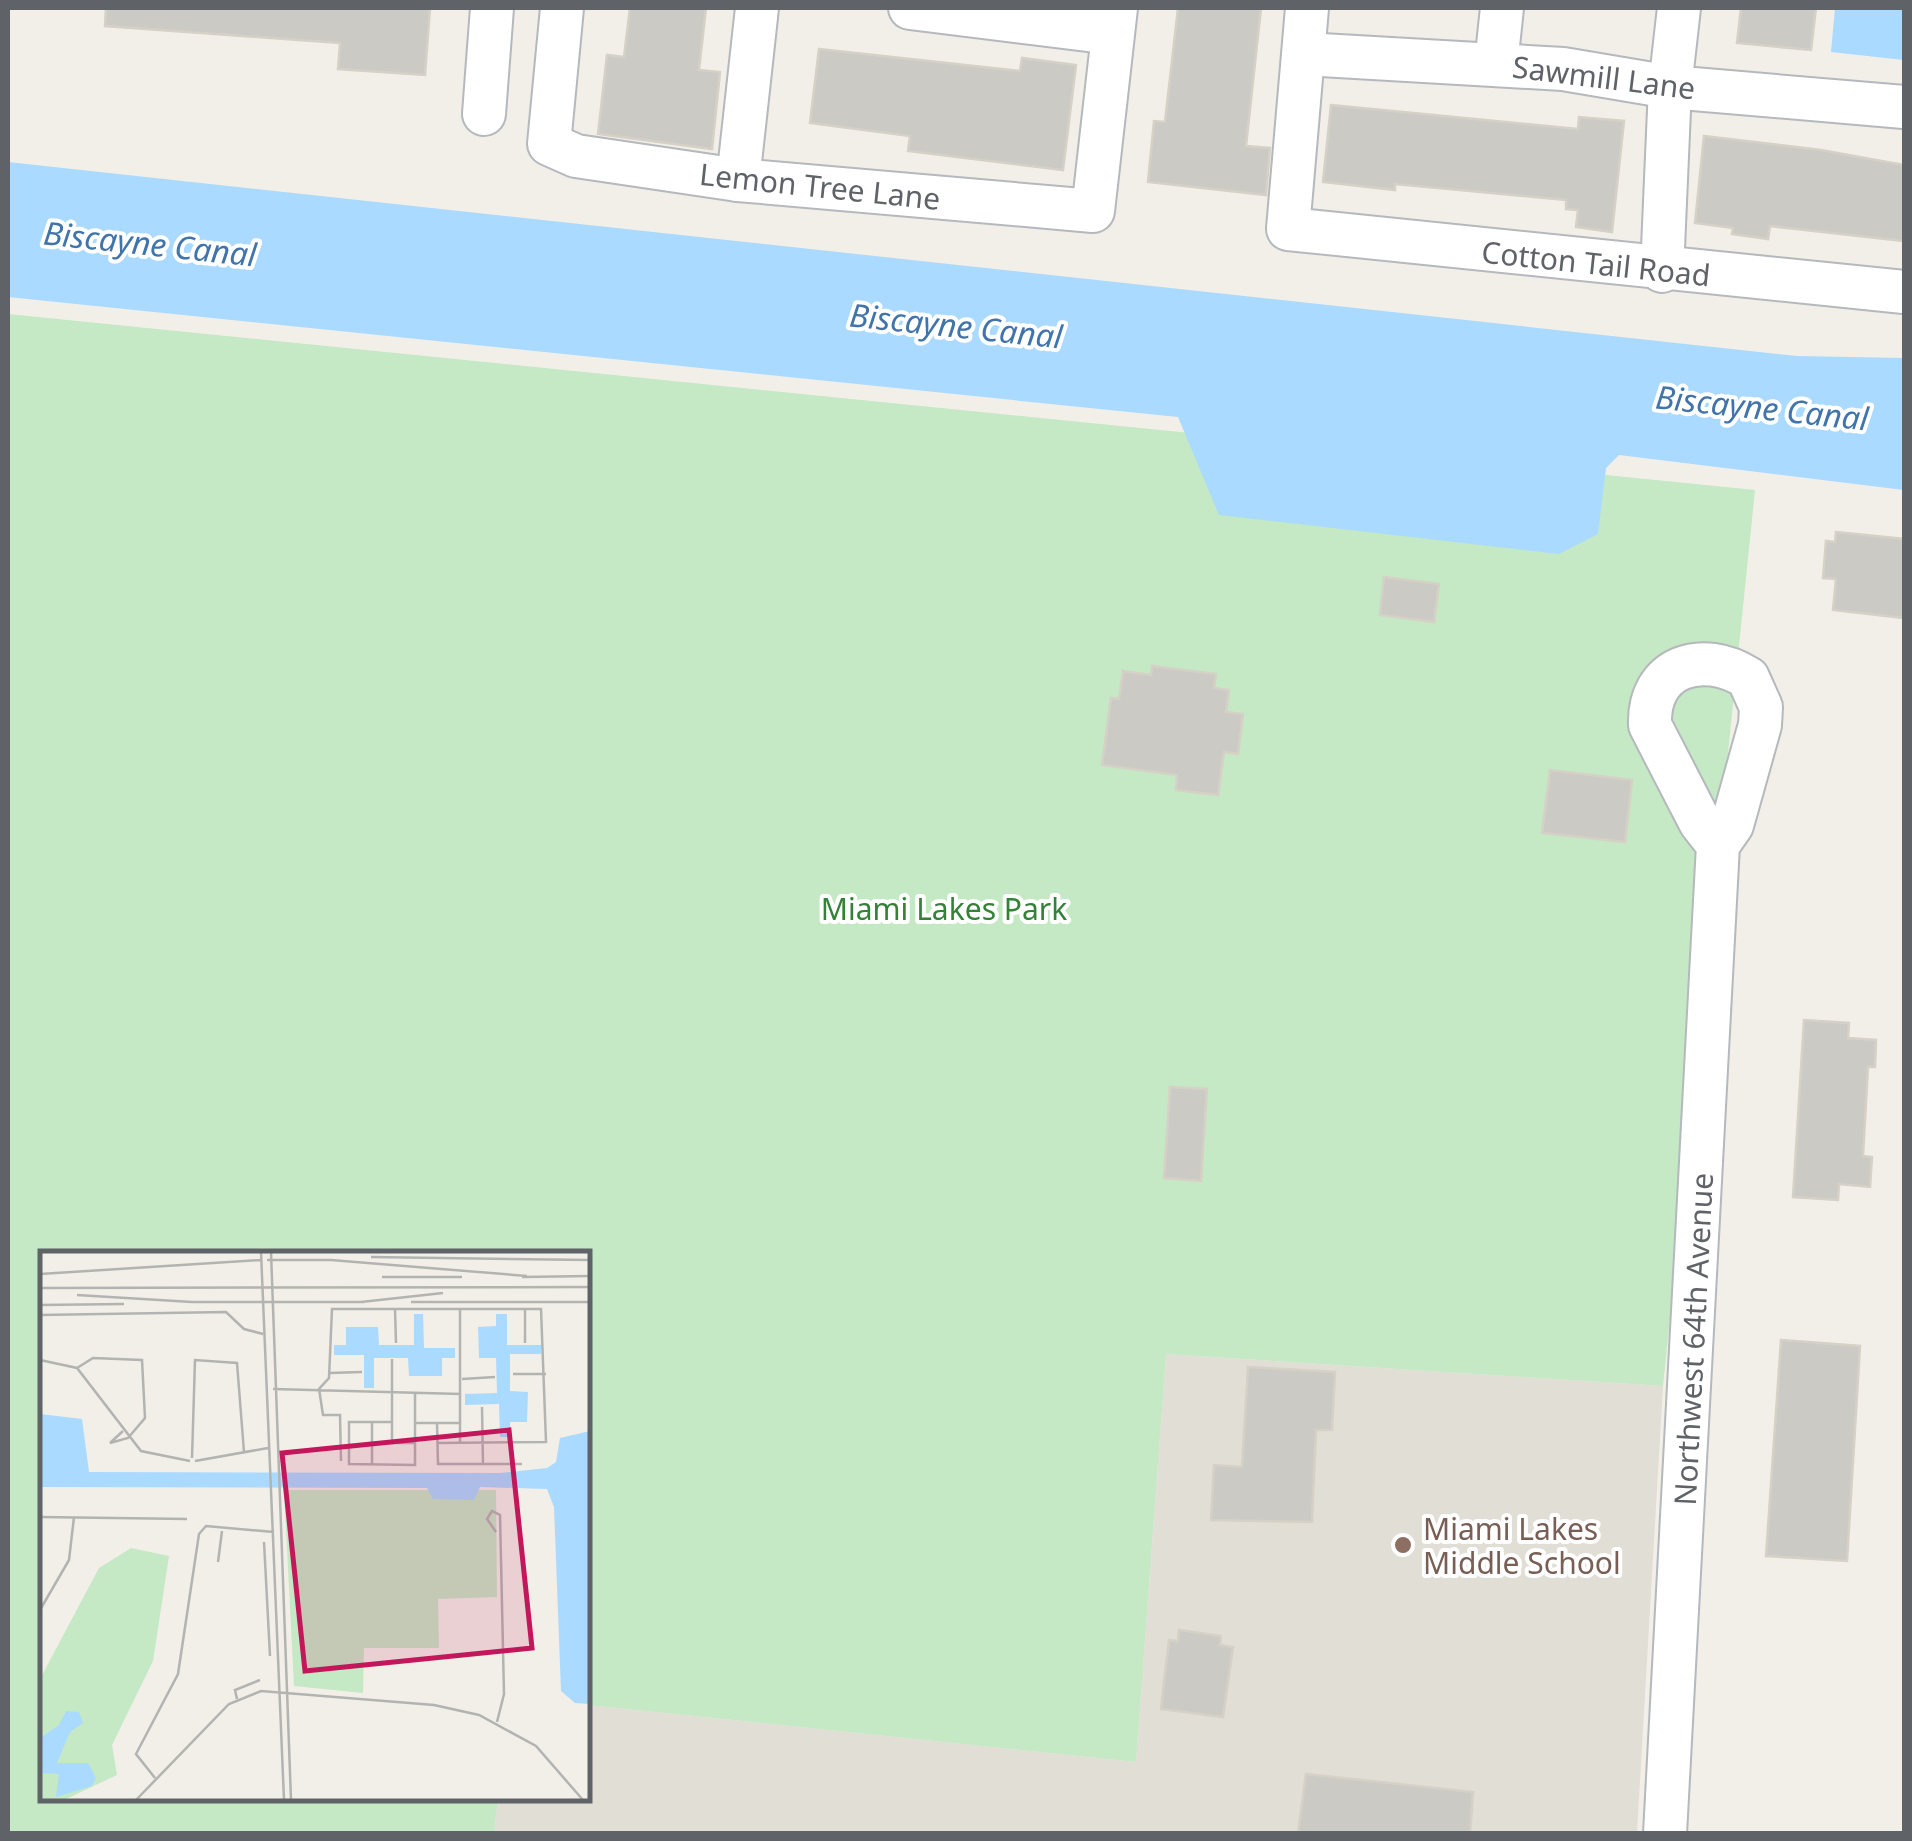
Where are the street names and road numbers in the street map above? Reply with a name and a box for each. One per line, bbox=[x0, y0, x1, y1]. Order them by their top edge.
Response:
street label: Sawmill Lane bbox=[1510, 45, 1698, 109]
street label: Lemon Tree Lane bbox=[698, 153, 942, 219]
street label: Cotton Tail Road bbox=[1480, 231, 1712, 295]
street label: Northwest 64th Avenue bbox=[1664, 1172, 1722, 1506]

